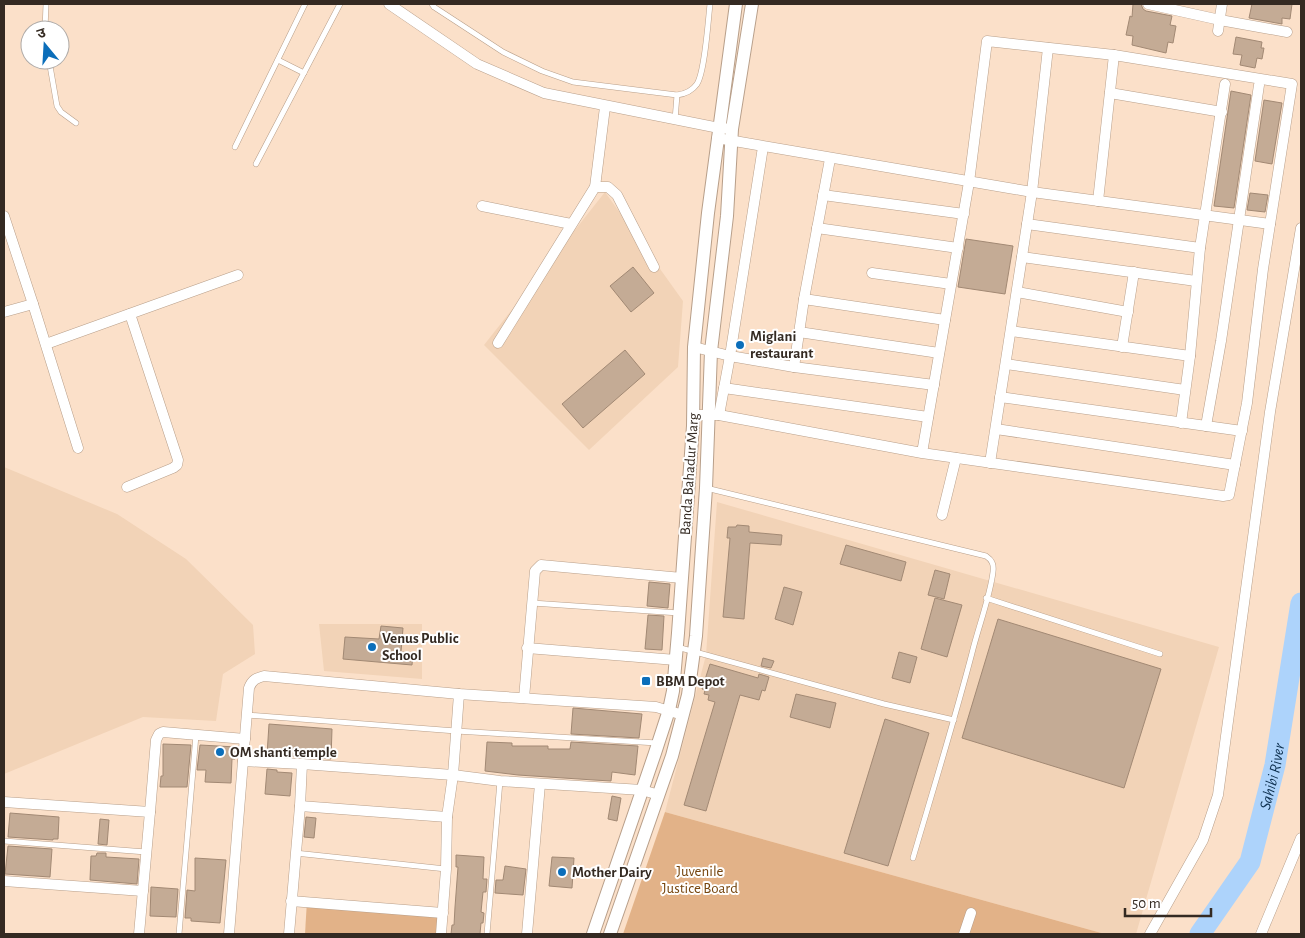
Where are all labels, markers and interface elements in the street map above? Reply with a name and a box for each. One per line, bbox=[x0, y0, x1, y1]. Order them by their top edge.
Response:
north arrow bbox=[20, 20, 70, 70]
text: उ bbox=[35, 25, 48, 42]
place label: Miglani restaurant bbox=[750, 329, 813, 361]
marker: Miglani restaurant bbox=[734, 339, 746, 351]
street label: Banda Bahadur Marg bbox=[678, 412, 701, 536]
place label: Venus Public School bbox=[382, 631, 459, 663]
marker: Venus Public School bbox=[366, 641, 378, 653]
place label: BBM Depot bbox=[656, 674, 725, 689]
marker: BBM Depot bbox=[640, 675, 652, 687]
water label: Sahibi River bbox=[1257, 742, 1287, 811]
place label: OM shanti temple bbox=[230, 745, 337, 760]
marker: OM shanti temple bbox=[214, 746, 226, 758]
park label: Juvenile Justice Board bbox=[662, 864, 738, 896]
place label: Mother Dairy bbox=[572, 865, 652, 880]
marker: Mother Dairy bbox=[556, 866, 568, 878]
scale bar bbox=[1125, 886, 1211, 918]
text: 50 m bbox=[1132, 896, 1161, 911]

